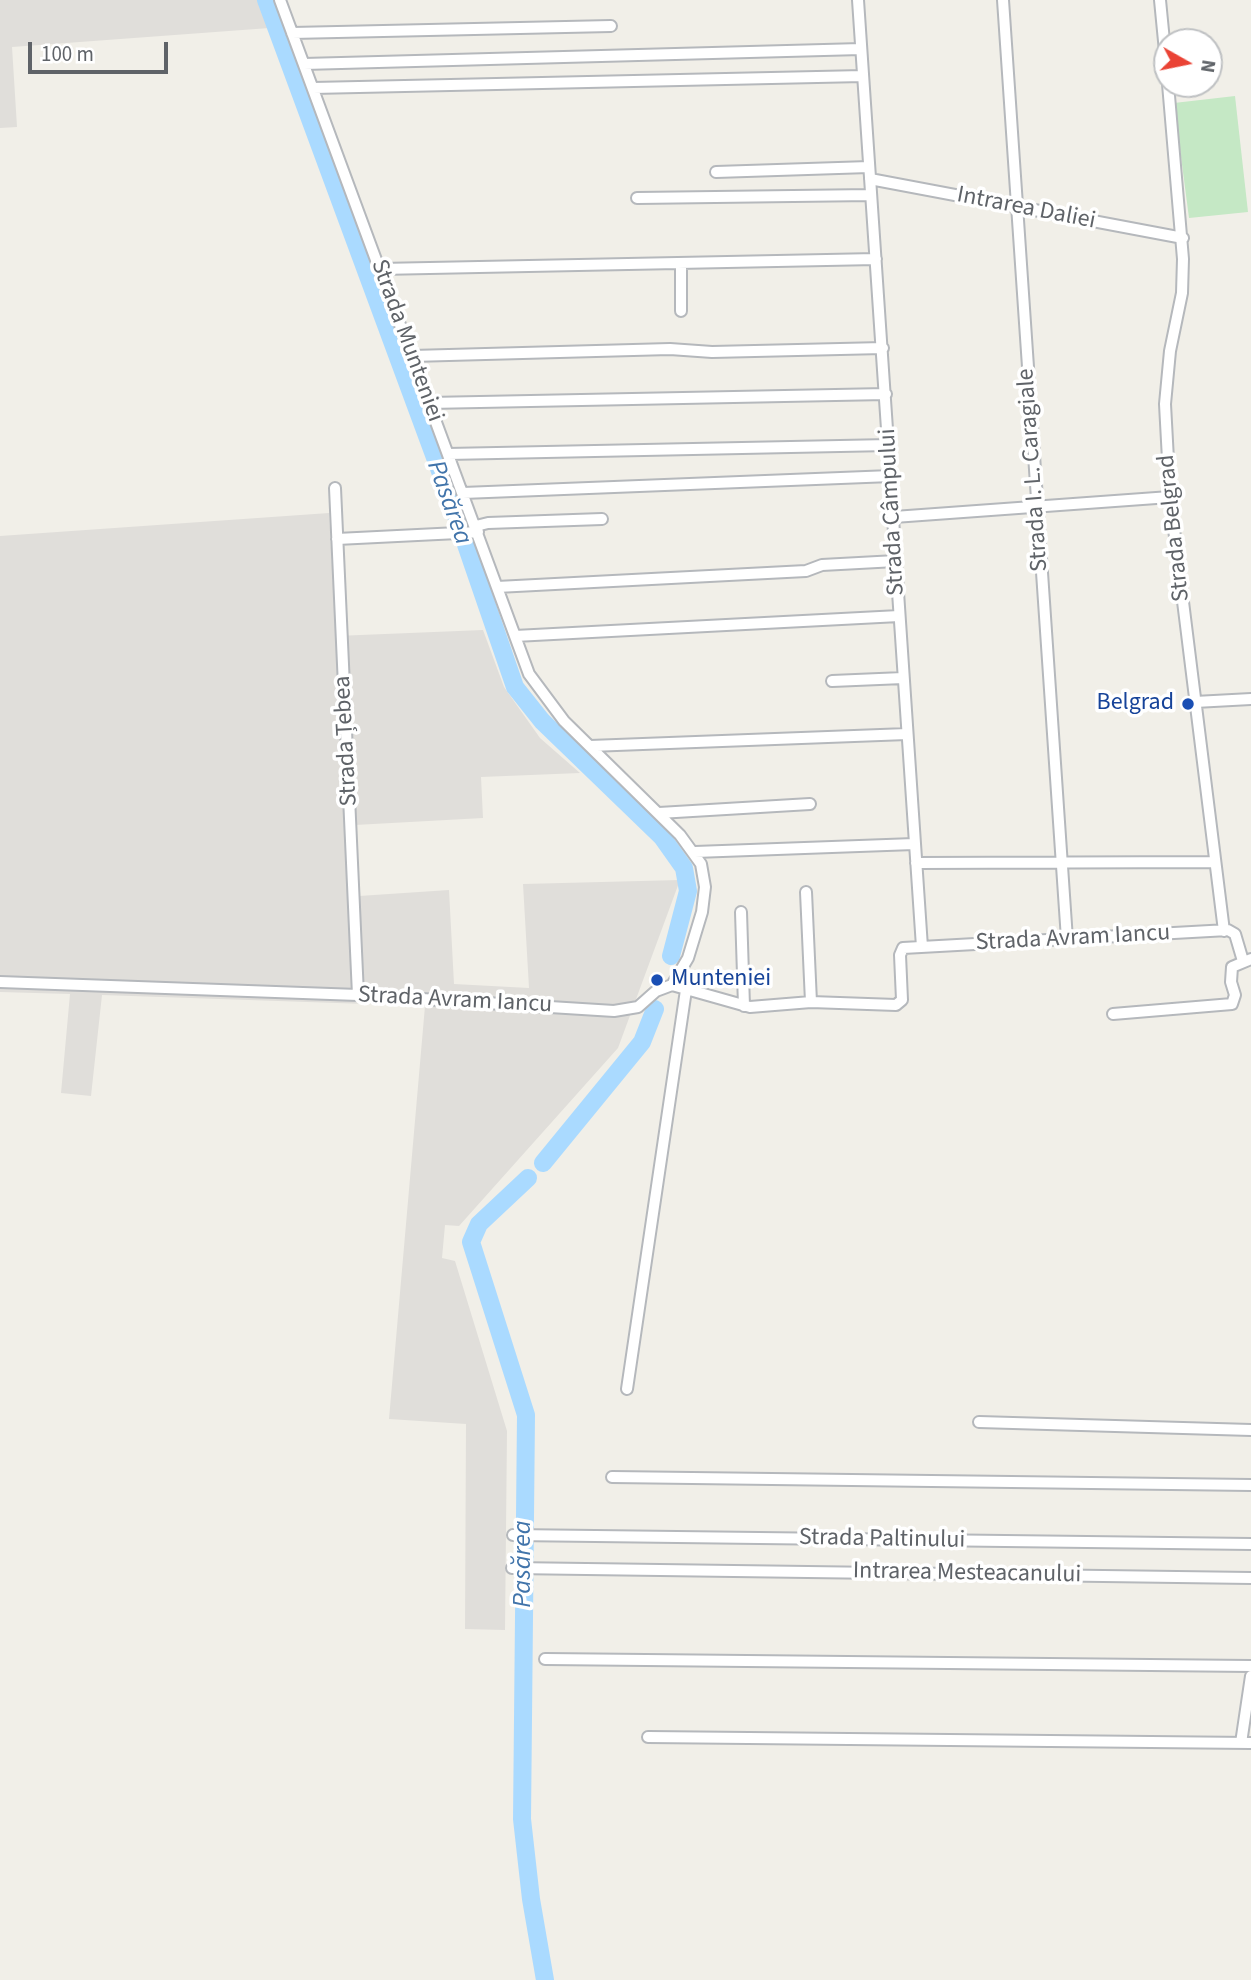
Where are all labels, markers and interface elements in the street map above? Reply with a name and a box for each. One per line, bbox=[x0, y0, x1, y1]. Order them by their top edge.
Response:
scale bar bbox=[32, 28, 172, 72]
north arrow bbox=[1153, 28, 1223, 98]
text: 100 m bbox=[41, 39, 94, 69]
text: N bbox=[1193, 58, 1222, 74]
street label: Intrarea Daliei bbox=[954, 181, 1098, 237]
street label: Strada Munteniei bbox=[363, 256, 449, 426]
street label: Strada I. L. Caragiale bbox=[1013, 367, 1055, 573]
street label: Strada Câmpului bbox=[874, 428, 912, 596]
street label: Strada Belgrad bbox=[1153, 453, 1197, 603]
water label: Pasărea bbox=[418, 457, 478, 549]
street label: Strada Țebea bbox=[329, 675, 365, 807]
place label: Belgrad bbox=[1097, 690, 1174, 718]
marker: Belgrad bbox=[1180, 696, 1196, 712]
street label: Strada Avram Iancu bbox=[975, 920, 1171, 958]
place label: Munteniei bbox=[671, 966, 771, 994]
marker: Munteniei bbox=[649, 972, 665, 988]
street label: Strada Avram Iancu bbox=[357, 982, 553, 1020]
water label: Pasărea bbox=[508, 1520, 540, 1608]
street label: Strada Paltinului bbox=[799, 1524, 965, 1556]
street label: Intrarea Mesteacanului bbox=[853, 1558, 1081, 1590]

